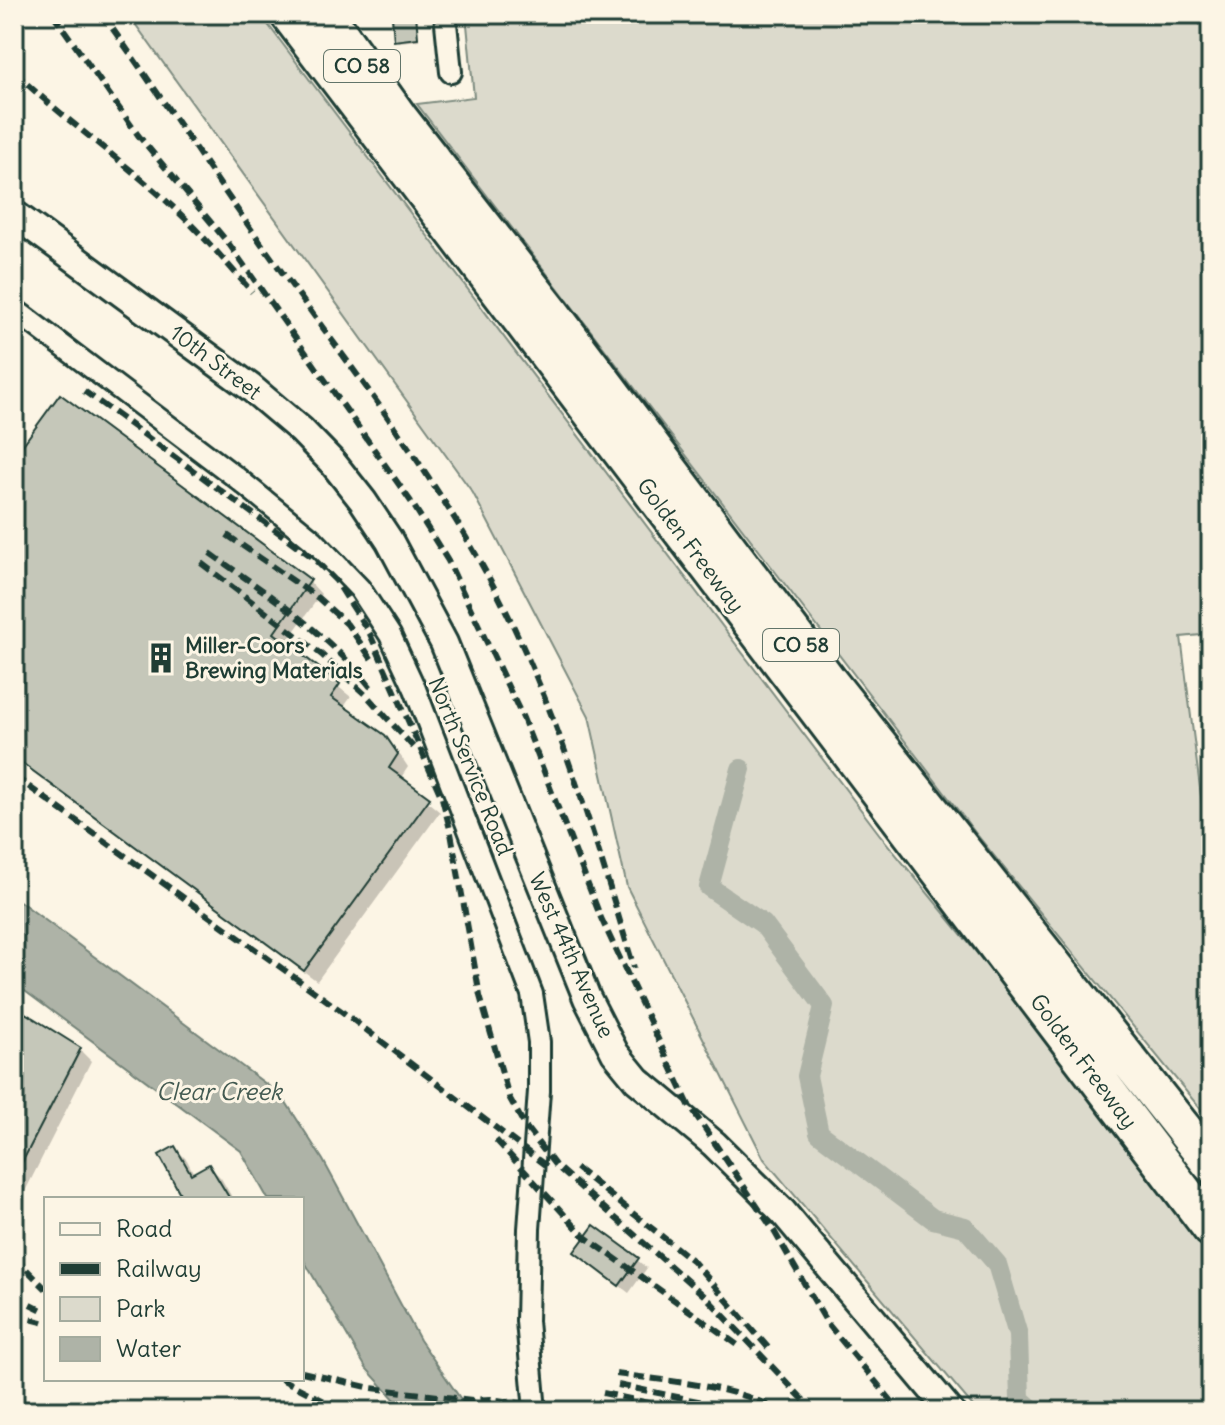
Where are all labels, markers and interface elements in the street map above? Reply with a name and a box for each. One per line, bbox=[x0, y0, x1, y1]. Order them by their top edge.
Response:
road number: CO 58 bbox=[324, 50, 400, 82]
street label: 10th Street bbox=[165, 319, 267, 405]
street label: Golden Freeway bbox=[631, 472, 751, 618]
road number: CO 58 bbox=[763, 629, 839, 661]
place label: Miller-Coors Brewing Materials bbox=[185, 631, 363, 684]
building icon: Miller-Coors Brewing Materials bbox=[144, 641, 178, 675]
street label: North Service Road bbox=[422, 673, 520, 859]
street label: West 44th Avenue bbox=[523, 868, 621, 1042]
street label: Golden Freeway bbox=[1024, 988, 1144, 1134]
water label: Clear Creek bbox=[156, 1076, 284, 1106]
legend bbox=[44, 1197, 304, 1381]
text: Road bbox=[116, 1213, 172, 1243]
text: Railway bbox=[116, 1253, 202, 1283]
text: Park bbox=[116, 1293, 166, 1323]
text: Water bbox=[116, 1333, 181, 1363]

